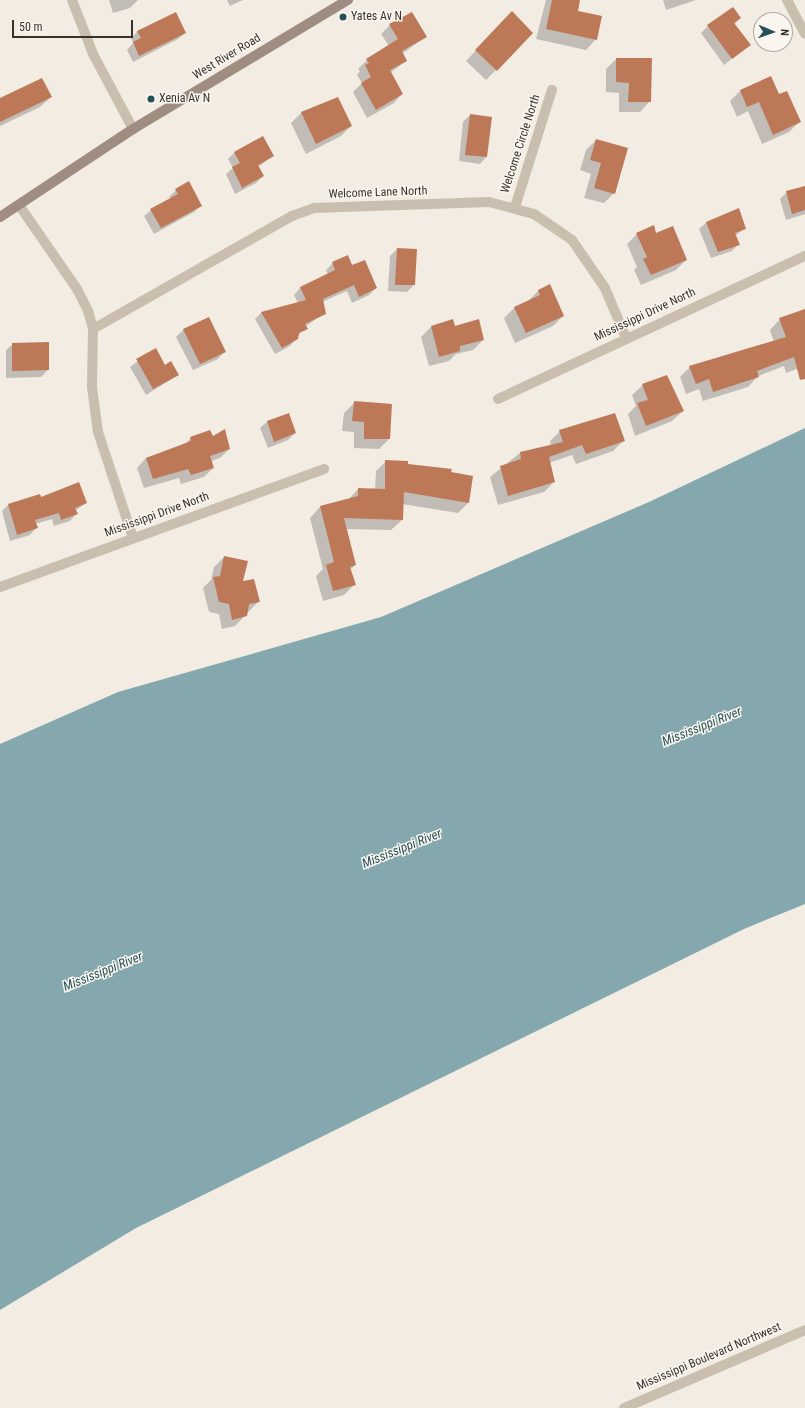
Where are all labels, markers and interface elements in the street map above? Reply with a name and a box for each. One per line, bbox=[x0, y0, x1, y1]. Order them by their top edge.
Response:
place label: Yates Av N bbox=[351, 10, 402, 24]
scale bar bbox=[14, 12, 135, 38]
marker: Yates Av N bbox=[338, 12, 348, 22]
north arrow bbox=[753, 12, 793, 52]
text: 50 m bbox=[19, 20, 43, 34]
text: N bbox=[778, 29, 791, 36]
street label: West River Road bbox=[190, 31, 264, 83]
place label: Xenia Av N bbox=[159, 92, 210, 106]
street label: Welcome Circle North bbox=[498, 93, 544, 195]
marker: Xenia Av N bbox=[146, 94, 156, 104]
street label: Welcome Lane North bbox=[328, 184, 428, 202]
street label: Mississippi Drive North bbox=[592, 285, 698, 345]
street label: Mississippi Drive North bbox=[103, 489, 211, 541]
water label: Mississippi River bbox=[660, 704, 744, 750]
water label: Mississippi River bbox=[360, 826, 444, 872]
water label: Mississippi River bbox=[61, 949, 145, 995]
street label: Mississippi Boulevard Northwest bbox=[635, 1320, 783, 1394]

